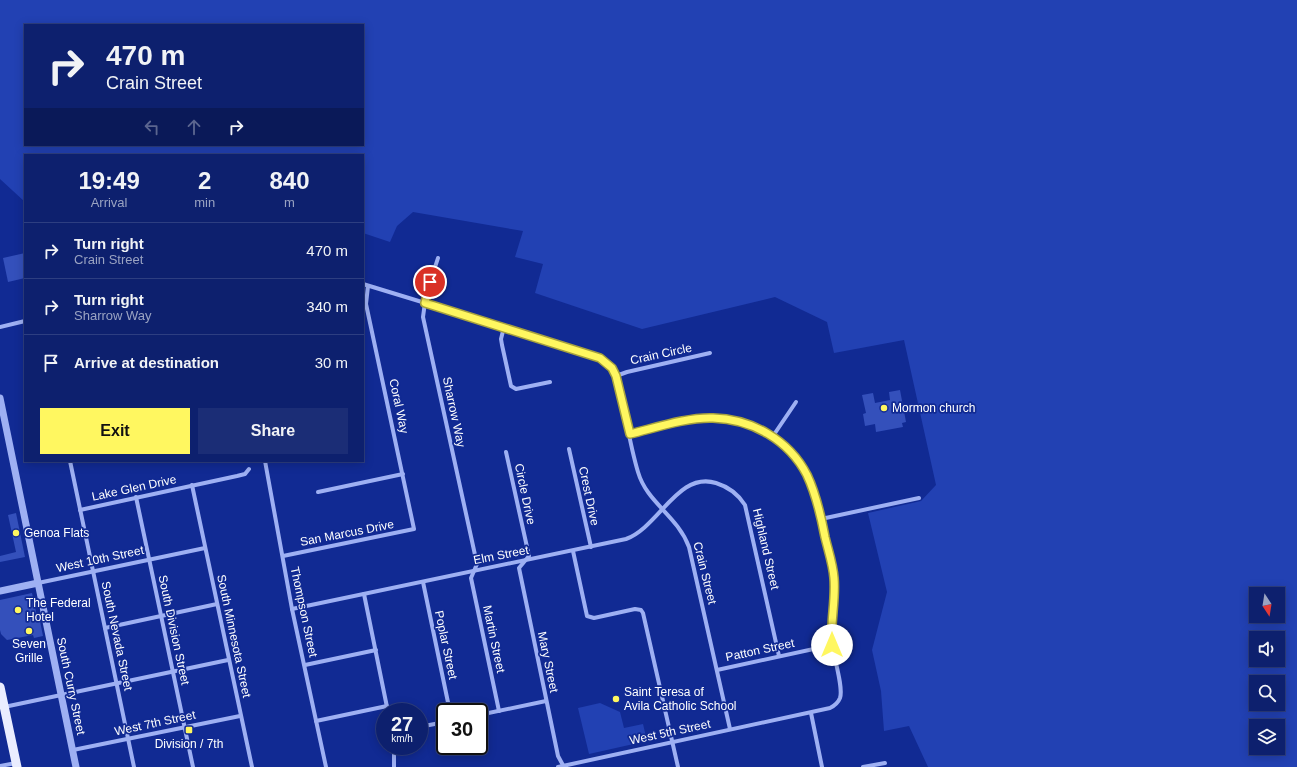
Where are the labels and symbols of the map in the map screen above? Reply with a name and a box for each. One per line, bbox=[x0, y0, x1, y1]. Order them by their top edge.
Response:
pin bbox=[413, 265, 447, 299]
street label: Crain Circle bbox=[629, 341, 693, 367]
street label: Sharrow Way bbox=[440, 376, 468, 448]
street label: Coral Way bbox=[386, 377, 412, 435]
place label: Mormon church bbox=[892, 401, 975, 415]
marker: Mormon church bbox=[879, 403, 889, 413]
street label: Circle Drive bbox=[512, 462, 538, 526]
street label: Crest Drive bbox=[576, 465, 602, 527]
street label: Lake Glen Drive bbox=[90, 472, 178, 504]
street label: Highland Street bbox=[750, 507, 782, 592]
street label: San Marcus Drive bbox=[299, 517, 395, 549]
place label: Genoa Flats bbox=[24, 526, 89, 540]
marker: Genoa Flats bbox=[11, 528, 21, 538]
street label: Crain Street bbox=[690, 540, 720, 606]
street label: West 10th Street bbox=[55, 543, 146, 575]
street label: Elm Street bbox=[472, 543, 530, 567]
street label: Thompson Street bbox=[288, 566, 321, 659]
street label: South Minnesota Street bbox=[214, 573, 254, 699]
street label: South Division Street bbox=[156, 574, 193, 687]
street label: South Nevada Street bbox=[99, 580, 136, 693]
north arrow bbox=[1249, 587, 1285, 623]
place label: The Federal Hotel bbox=[26, 596, 91, 624]
street label: Martin Street bbox=[480, 604, 508, 675]
marker: The Federal Hotel bbox=[13, 605, 23, 615]
street label: Poplar Street bbox=[432, 609, 460, 681]
position arrow bbox=[811, 624, 853, 666]
marker: Seven Grille bbox=[24, 626, 34, 636]
street label: Mary Street bbox=[535, 630, 561, 694]
street label: South Curry Street bbox=[54, 636, 88, 737]
street label: Patton Street bbox=[724, 636, 796, 664]
place label: Seven Grille bbox=[12, 637, 46, 665]
place label: Saint Teresa of Avila Catholic School bbox=[624, 685, 737, 713]
marker: Saint Teresa of Avila Catholic School bbox=[611, 694, 621, 704]
speed limit sign: 30 bbox=[436, 703, 488, 755]
street label: West 7th Street bbox=[113, 707, 197, 738]
street label: West 5th Street bbox=[628, 716, 712, 747]
marker: Division / 7th bbox=[184, 725, 194, 735]
place label: Division / 7th bbox=[155, 737, 223, 751]

